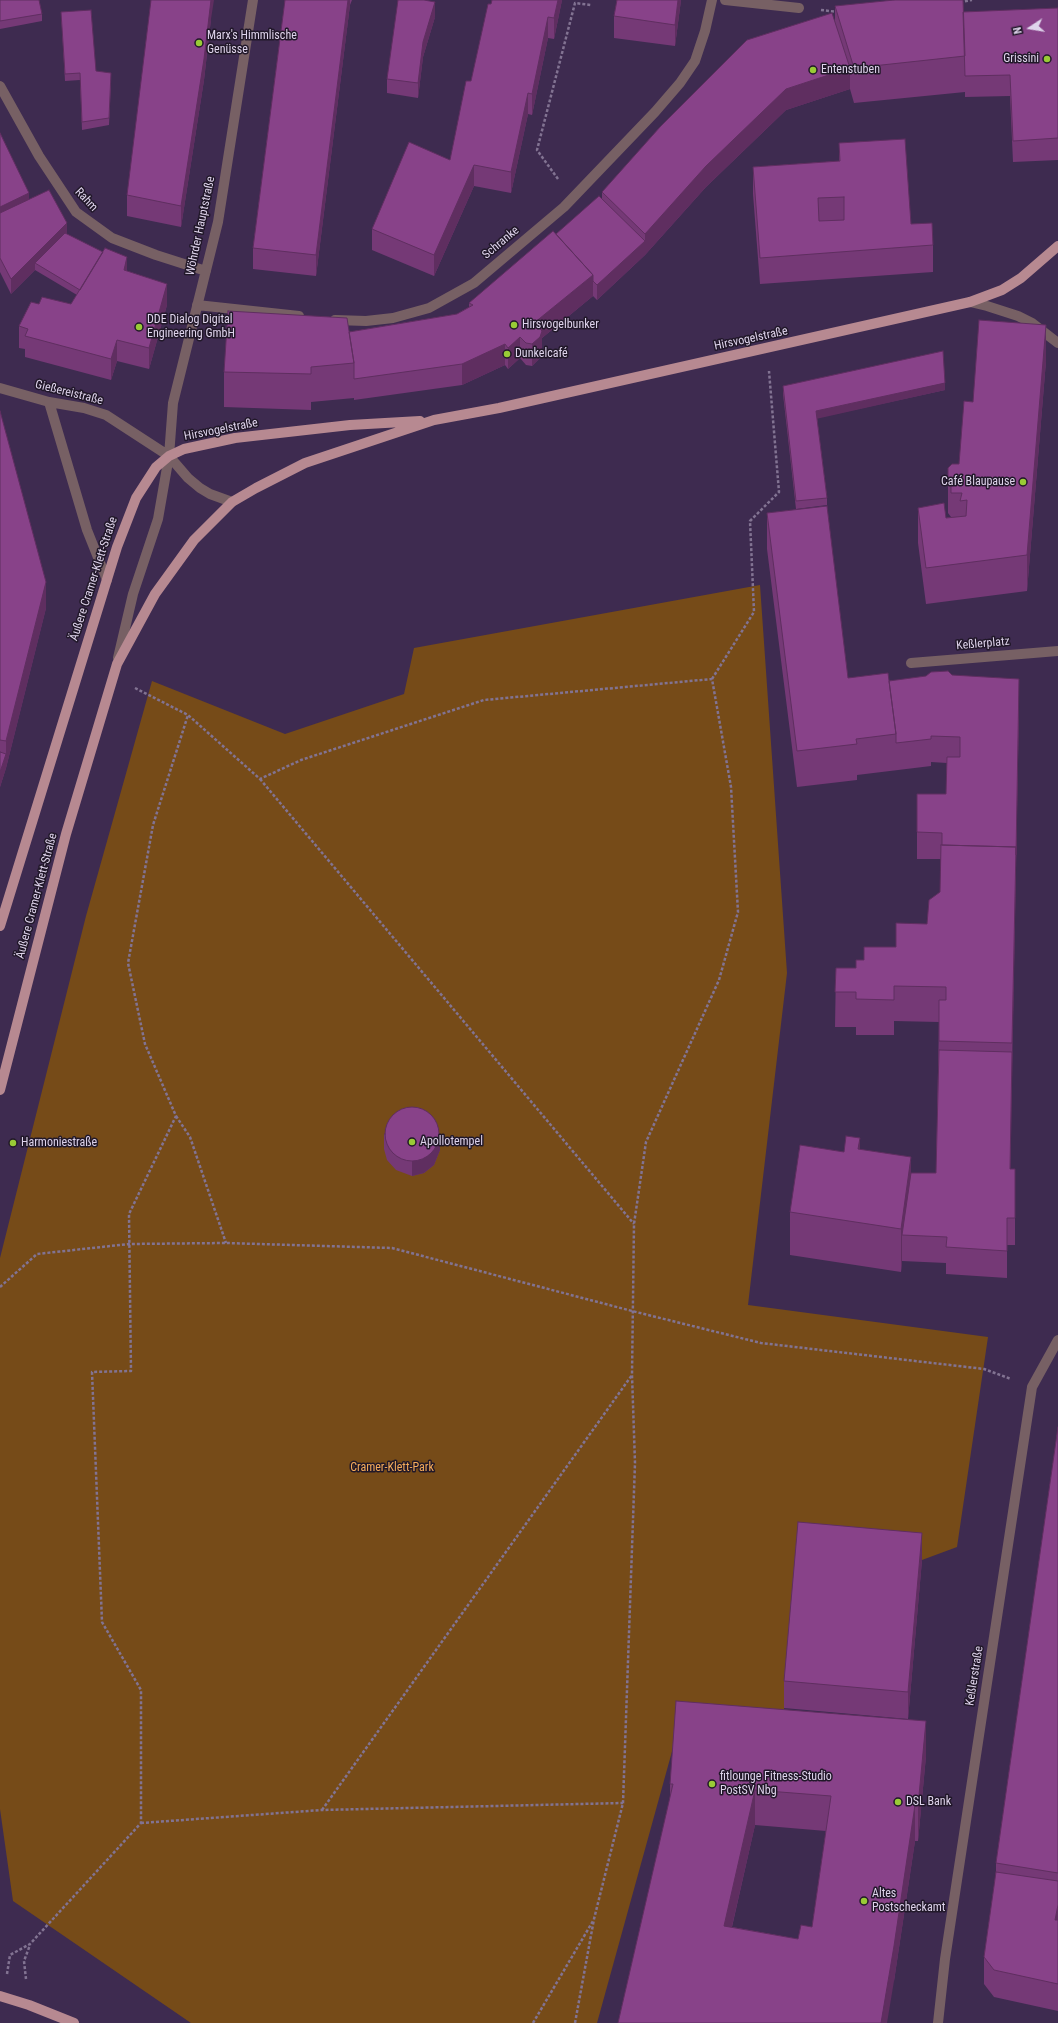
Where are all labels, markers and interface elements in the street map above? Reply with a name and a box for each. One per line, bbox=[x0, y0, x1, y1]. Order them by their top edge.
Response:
north arrow bbox=[1010, 8, 1050, 48]
text: N bbox=[1011, 26, 1025, 35]
place label: Marx's Himmlische Genüsse bbox=[207, 29, 297, 57]
marker: Marx's Himmlische Genüsse bbox=[194, 38, 204, 48]
place label: Grissini bbox=[1003, 52, 1039, 66]
marker: Grissini bbox=[1042, 54, 1052, 64]
place label: Entenstuben bbox=[821, 63, 880, 77]
marker: Entenstuben bbox=[808, 65, 818, 75]
street label: Wöhrder Hauptstraße bbox=[183, 175, 219, 277]
street label: Rahm bbox=[72, 185, 100, 215]
street label: Schranke bbox=[480, 224, 522, 262]
place label: DDE Dialog Digital Engineering GmbH bbox=[147, 313, 235, 341]
place label: Hirsvogelbunker bbox=[522, 318, 599, 332]
marker: Hirsvogelbunker bbox=[509, 320, 519, 330]
marker: DDE Dialog Digital Engineering GmbH bbox=[134, 322, 144, 332]
street label: Hirsvogelstraße bbox=[713, 324, 789, 354]
place label: Dunkelcafé bbox=[515, 347, 568, 361]
marker: Dunkelcafé bbox=[502, 349, 512, 359]
street label: Gießereistraße bbox=[34, 378, 104, 408]
street label: Hirsvogelstraße bbox=[183, 416, 259, 444]
place label: Café Blaupause bbox=[941, 475, 1015, 489]
marker: Café Blaupause bbox=[1018, 477, 1028, 487]
street label: Äußere Cramer-Klett-Straße bbox=[67, 515, 121, 643]
street label: Keßlerplatz bbox=[956, 634, 1010, 654]
street label: Äußere Cramer-Klett-Straße bbox=[13, 832, 61, 960]
place label: Apollotempel bbox=[420, 1135, 483, 1149]
place label: Harmoniestraße bbox=[21, 1136, 97, 1150]
marker: Apollotempel bbox=[407, 1137, 417, 1147]
marker: Harmoniestraße bbox=[8, 1138, 18, 1148]
park label: Cramer-Klett-Park bbox=[350, 1461, 434, 1475]
street label: Keßlerstraße bbox=[963, 1645, 987, 1707]
place label: fitlounge Fitness-Studio PostSV Nbg bbox=[720, 1770, 832, 1798]
marker: fitlounge Fitness-Studio PostSV Nbg bbox=[707, 1779, 717, 1789]
place label: DSL Bank bbox=[906, 1795, 951, 1809]
marker: DSL Bank bbox=[893, 1797, 903, 1807]
place label: Altes Postscheckamt bbox=[872, 1887, 945, 1915]
marker: Altes Postscheckamt bbox=[859, 1896, 869, 1906]

